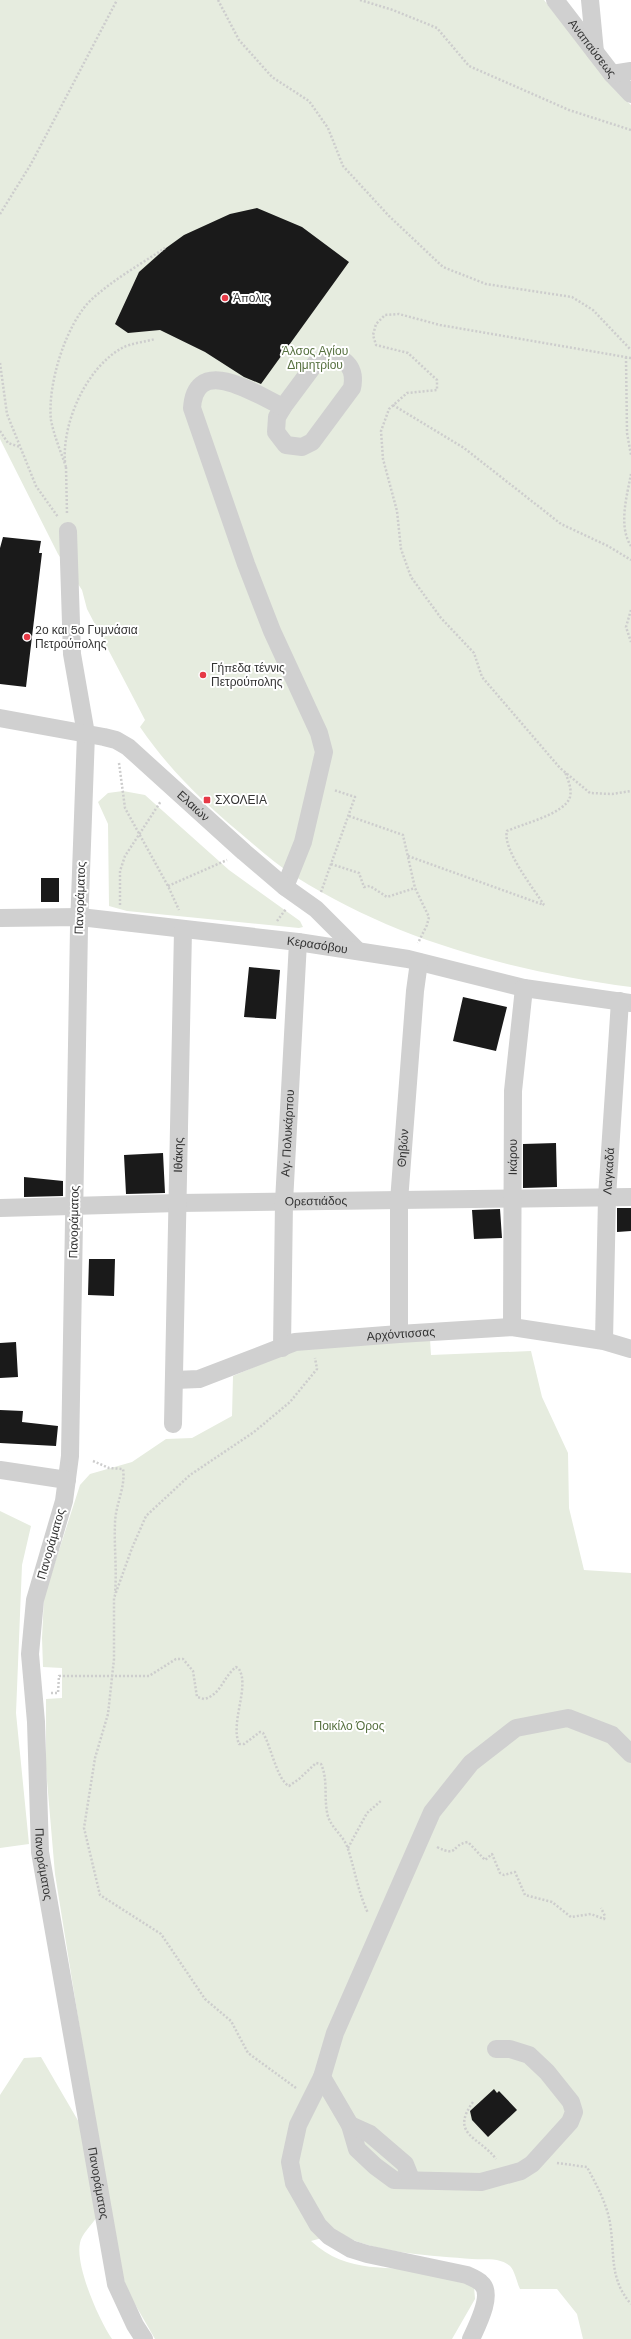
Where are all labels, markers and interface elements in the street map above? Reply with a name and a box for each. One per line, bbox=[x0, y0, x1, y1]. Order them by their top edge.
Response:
street label: Αναπαύσεως bbox=[565, 16, 620, 81]
place label: Άπολις bbox=[233, 290, 270, 306]
marker: Άπολις bbox=[220, 293, 230, 303]
park label: Άλσος Αγίου Δημητρίου bbox=[282, 343, 348, 373]
place label: 2ο και 5ο Γυμνάσια Πετρούπολης bbox=[35, 622, 138, 652]
marker: 2ο και 5ο Γυμνάσια Πετρούπολης bbox=[22, 632, 32, 642]
place label: Γήπεδα τέννις Πετρούπολης bbox=[211, 660, 285, 690]
marker: Γήπεδα τέννις Πετρούπολης bbox=[198, 670, 208, 680]
street label: Ελαιών bbox=[173, 787, 213, 825]
place label: ΣΧΟΛΕΙΑ bbox=[215, 792, 267, 808]
marker: ΣΧΟΛΕΙΑ bbox=[202, 795, 212, 805]
street label: Πανοράματος bbox=[71, 861, 89, 935]
street label: Κερασόβου bbox=[286, 933, 349, 958]
street label: Αγ. Πολυκάρπου bbox=[277, 1089, 298, 1177]
street label: Θηβών bbox=[394, 1128, 412, 1168]
street label: Ιθάκης bbox=[170, 1137, 187, 1173]
street label: Ικάρου bbox=[505, 1139, 521, 1175]
street label: Λαγκαδά bbox=[599, 1147, 618, 1195]
street label: Πανοράματος bbox=[65, 1185, 83, 1259]
street label: Ορεστιάδος bbox=[285, 1193, 347, 1210]
street label: Αρχόντισσας bbox=[366, 1324, 436, 1344]
street label: Πανοράματος bbox=[33, 1507, 69, 1581]
park label: Ποικίλο Όρος bbox=[314, 1718, 385, 1734]
street label: Πανοράματος bbox=[31, 1828, 56, 1902]
street label: Πανοράματος bbox=[84, 2146, 113, 2221]

